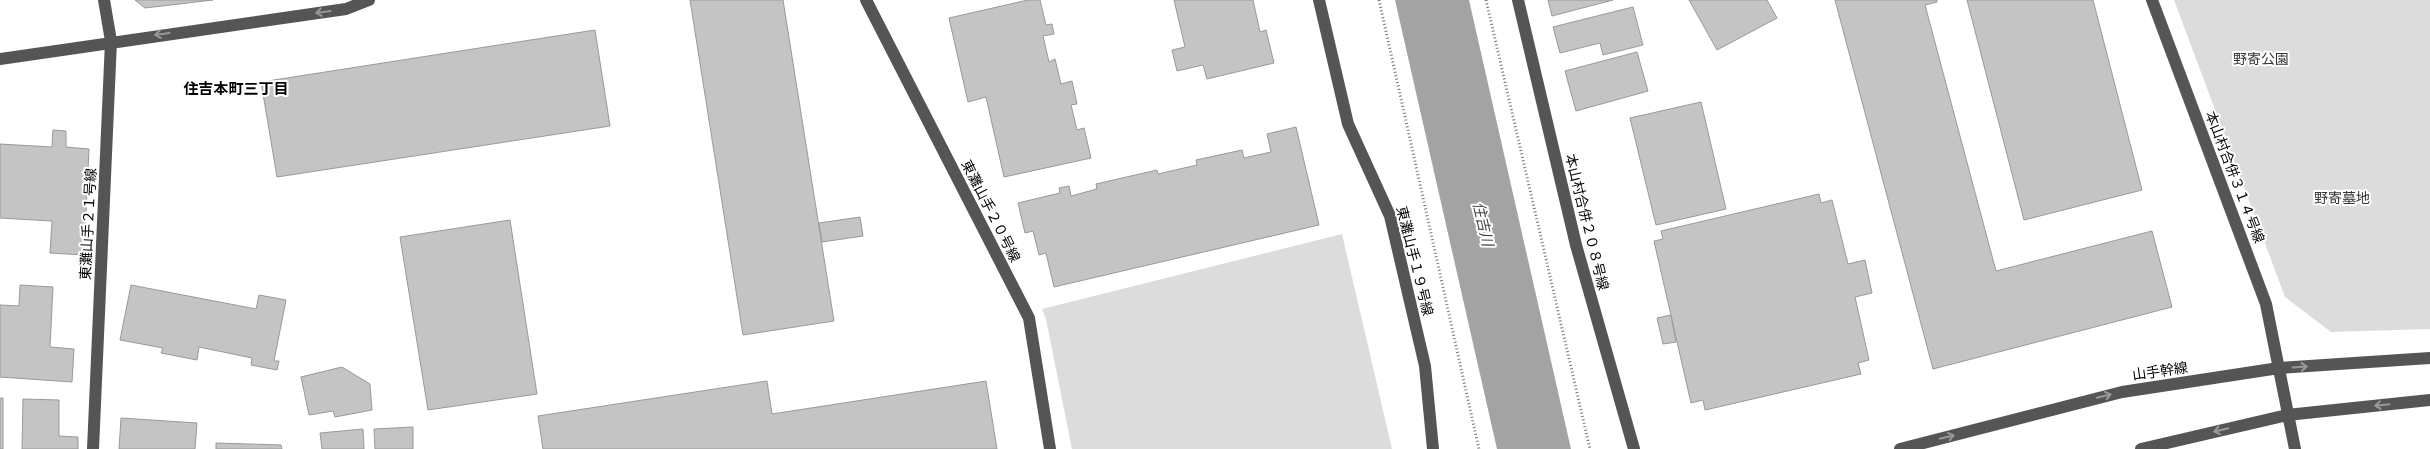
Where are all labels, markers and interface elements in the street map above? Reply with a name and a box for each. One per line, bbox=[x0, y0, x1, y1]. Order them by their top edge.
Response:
one-way arrow bbox=[315, 7, 331, 17]
one-way arrow bbox=[154, 30, 170, 40]
park label: 野寄公園 bbox=[2233, 52, 2289, 67]
district label: 住吉本町三丁目 bbox=[183, 81, 289, 97]
street label: 本山村合併３１４号線 bbox=[2202, 109, 2268, 245]
street label: 本山村合併２０８号線 bbox=[1562, 152, 1612, 292]
street label: 東灘山手２０号線 bbox=[958, 157, 1024, 265]
street label: 東灘山手２１号線 bbox=[77, 168, 99, 280]
park label: 野寄墓地 bbox=[2314, 191, 2370, 206]
water label: 住吉川 bbox=[1470, 200, 1496, 250]
street label: 東灘山手１９号線 bbox=[1394, 205, 1436, 317]
street label: 山手幹線 bbox=[2131, 360, 2189, 383]
one-way arrow bbox=[2291, 362, 2307, 372]
one-way arrow bbox=[2096, 391, 2112, 400]
one-way arrow bbox=[2374, 400, 2390, 410]
one-way arrow bbox=[2214, 426, 2230, 435]
one-way arrow bbox=[1939, 432, 1955, 441]

